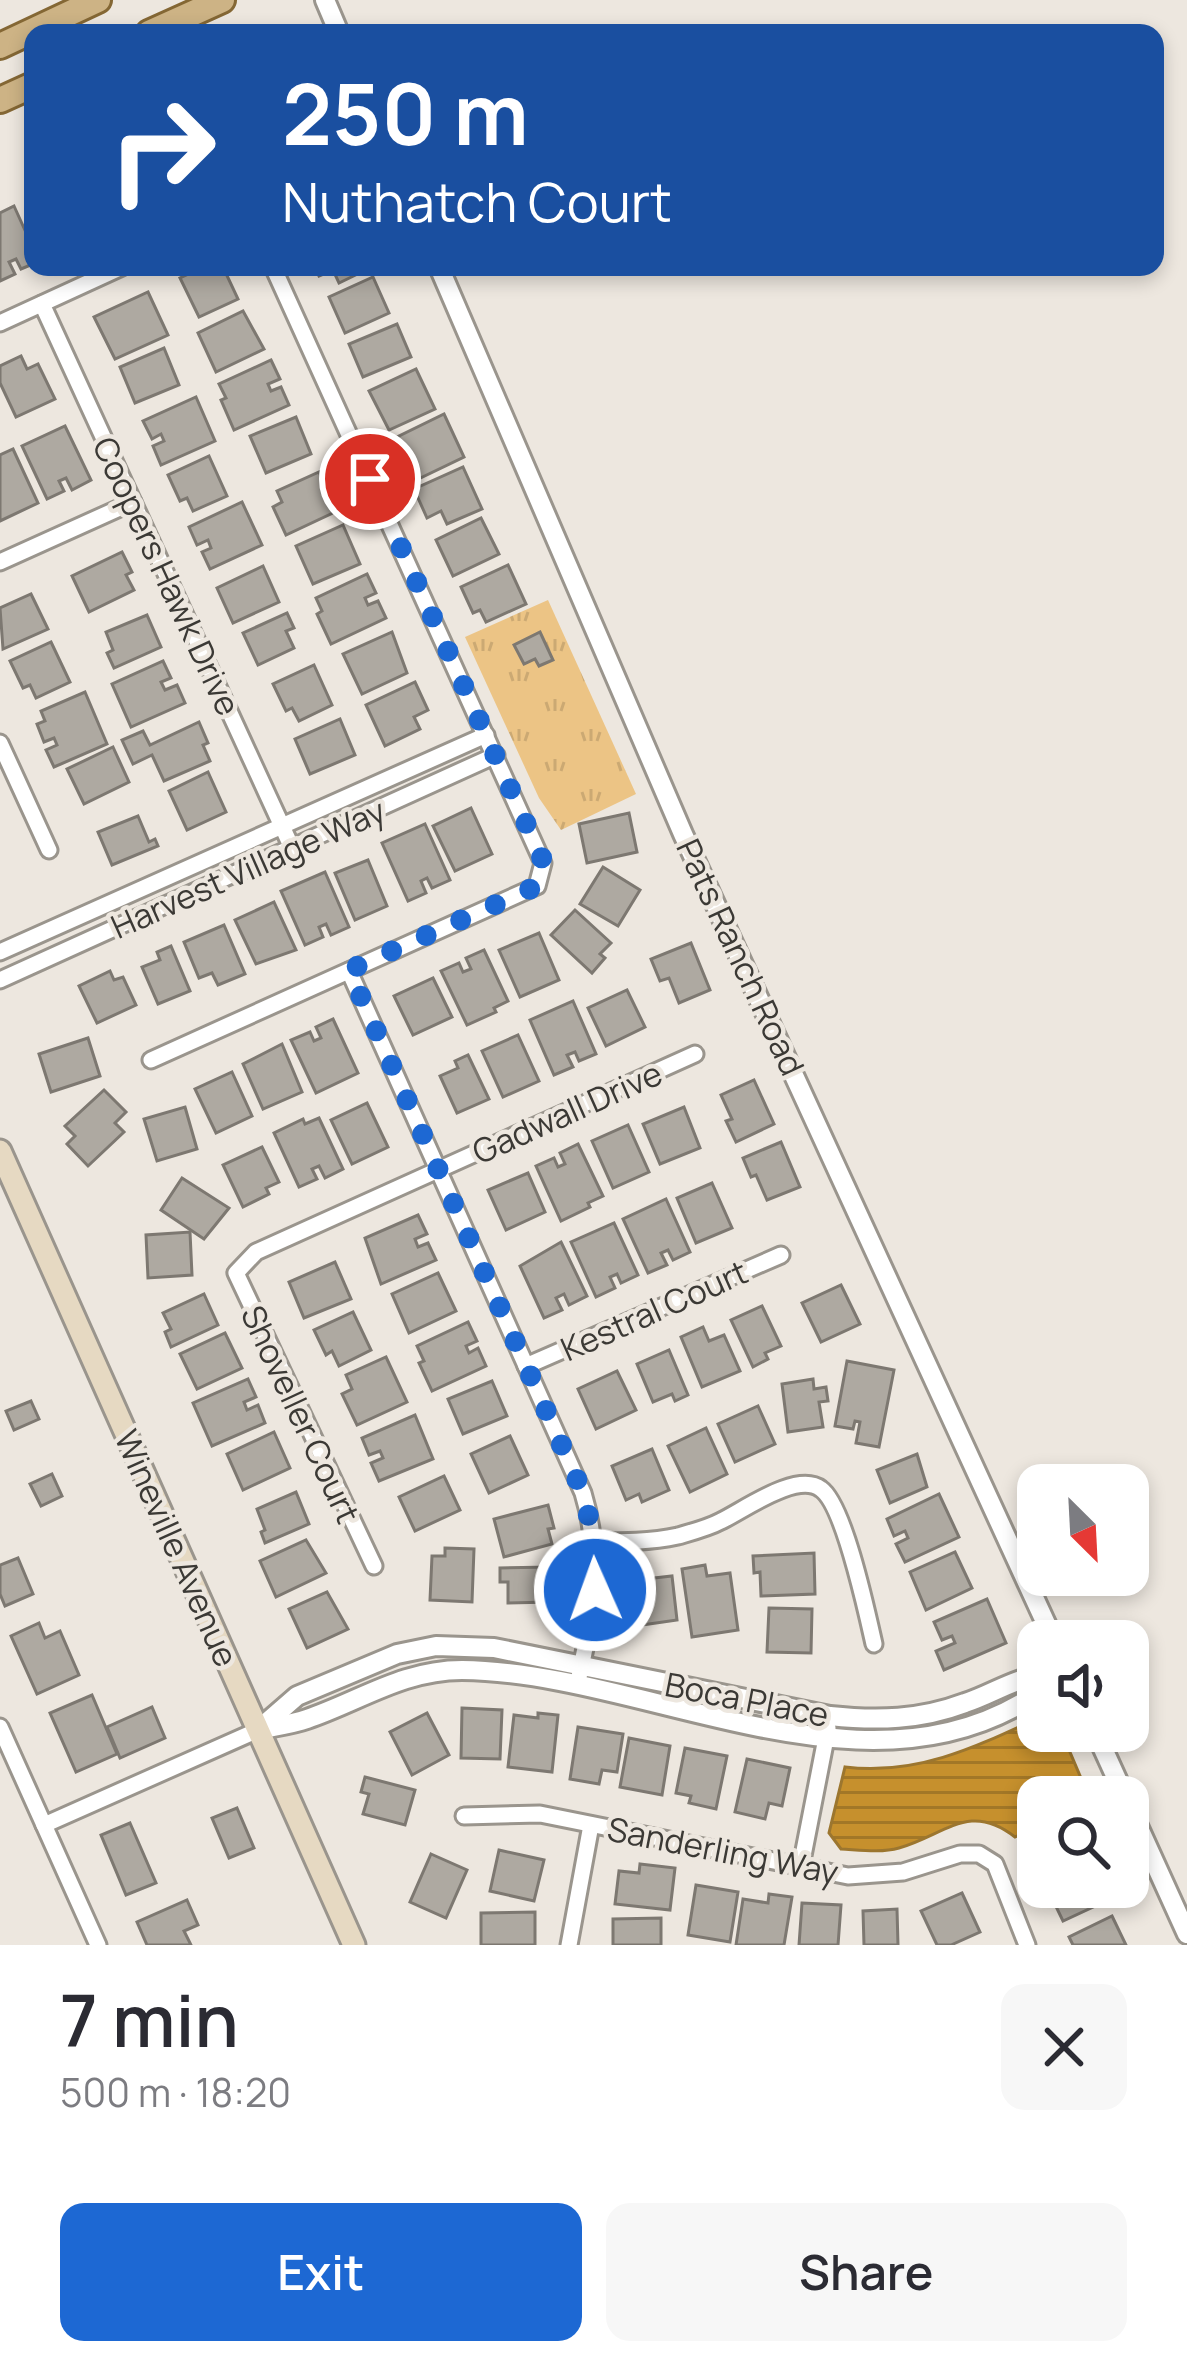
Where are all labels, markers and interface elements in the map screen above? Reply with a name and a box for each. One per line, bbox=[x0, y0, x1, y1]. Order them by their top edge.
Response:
text: 250 m bbox=[282, 55, 529, 170]
icon: right bbox=[84, 72, 240, 228]
text: Nuthatch Court bbox=[282, 164, 672, 238]
pin bbox=[319, 428, 421, 530]
street label: Coopers Hawk Drive bbox=[83, 429, 251, 723]
icon: arrive bbox=[337, 446, 403, 512]
street label: Harvest Village Way bbox=[104, 787, 392, 949]
street label: Pats Ranch Road bbox=[667, 832, 815, 1082]
street label: Gadwall Drive bbox=[465, 1050, 669, 1174]
street label: Kestral Court bbox=[554, 1249, 754, 1371]
street label: Shoveller Court bbox=[231, 1298, 371, 1530]
street label: Wineville Avenue bbox=[105, 1422, 249, 1674]
north arrow bbox=[1017, 1464, 1149, 1596]
map controls bbox=[1017, 1464, 1149, 1908]
position arrow bbox=[532, 1527, 658, 1653]
button: sound bbox=[1017, 1620, 1149, 1752]
street label: Boca Place bbox=[661, 1661, 833, 1737]
button: search bbox=[1017, 1776, 1149, 1908]
street label: Sanderling Way bbox=[604, 1806, 842, 1894]
text: 7 min bbox=[60, 1970, 239, 2069]
button: close bbox=[1001, 1984, 1127, 2110]
text: 500 m · 18:20 bbox=[60, 2065, 291, 2119]
button: Exit bbox=[60, 2203, 582, 2341]
button: Share bbox=[606, 2203, 1127, 2341]

